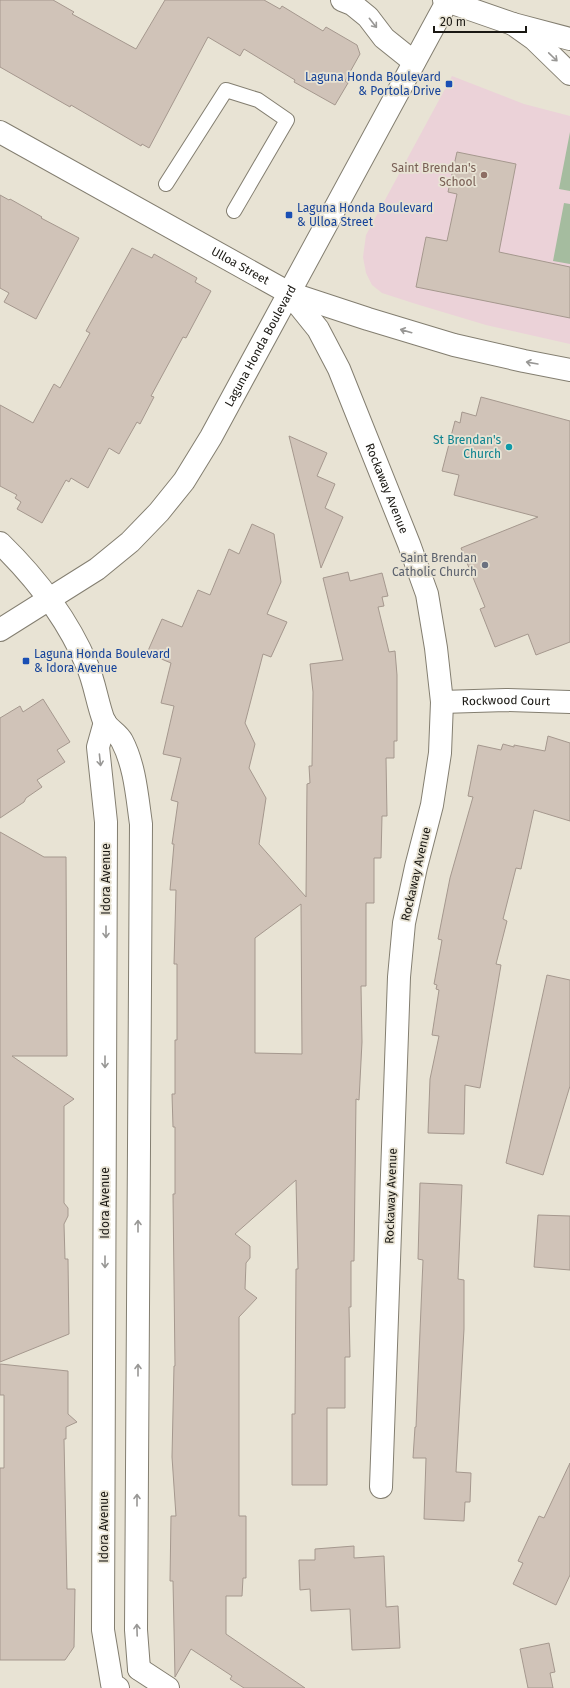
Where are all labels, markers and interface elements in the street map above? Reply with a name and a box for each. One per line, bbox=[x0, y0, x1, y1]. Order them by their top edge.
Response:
scale bar bbox=[434, 8, 526, 34]
text: 20 m bbox=[440, 15, 466, 29]
one-way arrow bbox=[368, 17, 377, 28]
one-way arrow bbox=[548, 52, 558, 62]
place label: Laguna Honda Boulevard & Portola Drive bbox=[305, 70, 441, 98]
marker: Laguna Honda Boulevard & Portola Drive bbox=[444, 79, 454, 89]
place label: Saint Brendan's School bbox=[391, 161, 476, 189]
marker: Saint Brendan's School bbox=[479, 170, 489, 180]
place label: Laguna Honda Boulevard & Ulloa Street bbox=[297, 201, 433, 229]
marker: Laguna Honda Boulevard & Ulloa Street bbox=[284, 210, 294, 220]
street label: Ulloa Street bbox=[209, 244, 272, 288]
street label: Laguna Honda Boulevard bbox=[222, 283, 299, 409]
one-way arrow bbox=[399, 327, 412, 334]
one-way arrow bbox=[526, 358, 539, 366]
place label: St Brendan's Church bbox=[433, 433, 501, 461]
street label: Rockaway Avenue bbox=[362, 441, 411, 536]
marker: St Brendan's Church bbox=[504, 442, 514, 452]
place label: Saint Brendan Catholic Church bbox=[392, 551, 477, 579]
marker: Saint Brendan Catholic Church bbox=[480, 560, 490, 570]
place label: Laguna Honda Boulevard & Idora Avenue bbox=[34, 647, 170, 675]
marker: Laguna Honda Boulevard & Idora Avenue bbox=[21, 656, 31, 666]
street label: Rockwood Court bbox=[462, 693, 551, 708]
one-way arrow bbox=[96, 753, 103, 766]
street label: Rockaway Avenue bbox=[398, 826, 434, 922]
street label: Idora Avenue bbox=[99, 843, 113, 915]
one-way arrow bbox=[102, 925, 110, 938]
one-way arrow bbox=[101, 1055, 109, 1068]
street label: Rockaway Avenue bbox=[382, 1148, 400, 1244]
street label: Idora Avenue bbox=[98, 1167, 112, 1239]
one-way arrow bbox=[135, 1220, 142, 1233]
one-way arrow bbox=[101, 1255, 109, 1268]
one-way arrow bbox=[134, 1364, 142, 1377]
street label: Idora Avenue bbox=[97, 1491, 111, 1563]
one-way arrow bbox=[133, 1494, 141, 1507]
one-way arrow bbox=[133, 1624, 140, 1637]

